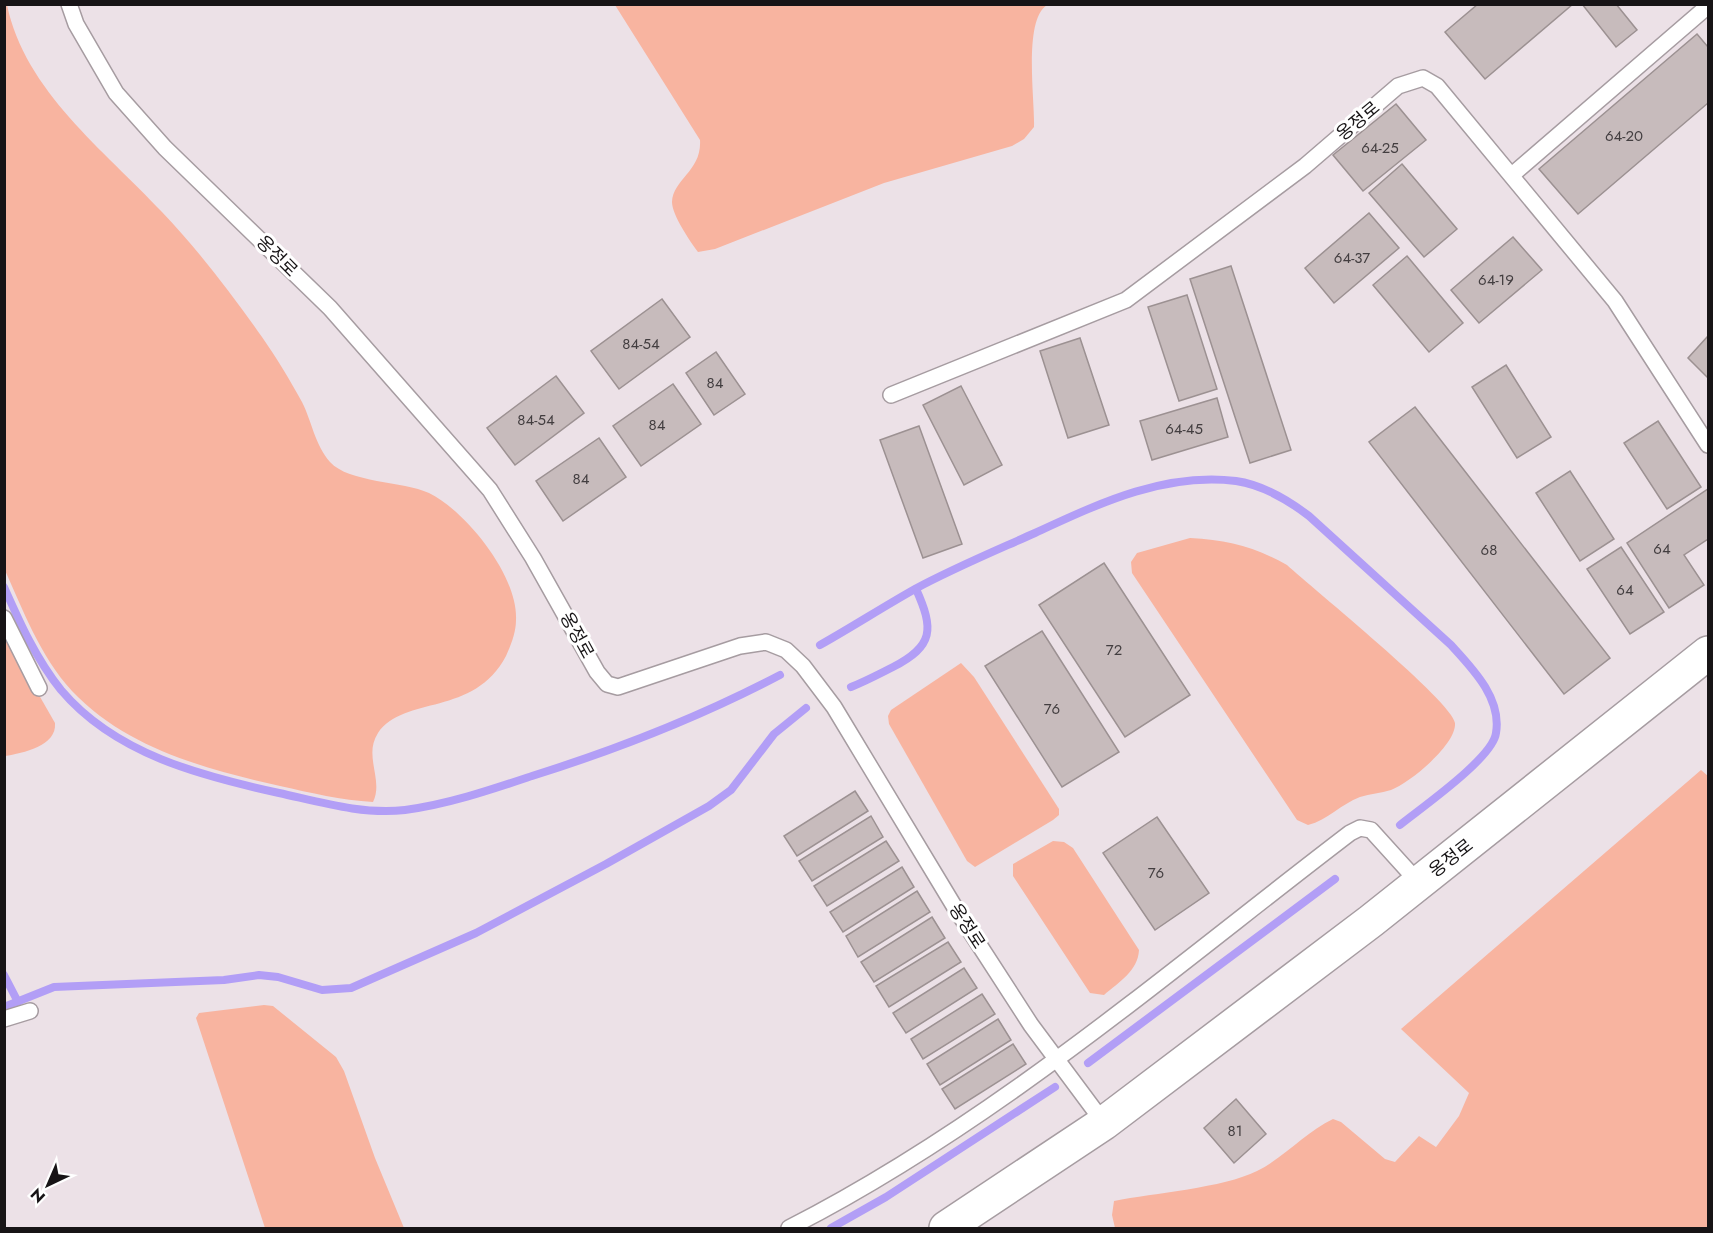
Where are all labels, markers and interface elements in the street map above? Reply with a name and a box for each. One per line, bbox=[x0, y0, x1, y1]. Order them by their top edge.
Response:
street label: 옹정로 bbox=[1331, 95, 1385, 147]
house number: 64-20 bbox=[1605, 125, 1643, 147]
house number: 64-25 bbox=[1361, 137, 1399, 159]
street label: 옹정로 bbox=[250, 229, 304, 283]
house number: 64-37 bbox=[1334, 247, 1370, 269]
house number: 64-19 bbox=[1478, 269, 1514, 291]
house number: 84-54 bbox=[622, 333, 660, 355]
house number: 84 bbox=[707, 372, 724, 394]
house number: 84-54 bbox=[517, 409, 555, 431]
house number: 84 bbox=[649, 414, 666, 436]
house number: 64-45 bbox=[1165, 418, 1203, 440]
house number: 84 bbox=[573, 468, 590, 490]
house number: 64 bbox=[1653, 538, 1671, 560]
house number: 68 bbox=[1481, 539, 1497, 561]
house number: 64 bbox=[1616, 579, 1634, 601]
street label: 옹정로 bbox=[554, 607, 600, 663]
house number: 72 bbox=[1106, 639, 1122, 661]
house number: 76 bbox=[1044, 698, 1060, 720]
street label: 옹정로 bbox=[1423, 832, 1479, 884]
house number: 76 bbox=[1148, 862, 1164, 884]
street label: 옹정로 bbox=[943, 898, 991, 954]
house number: 81 bbox=[1228, 1120, 1242, 1142]
north arrow bbox=[18, 1155, 78, 1215]
text: N bbox=[25, 1183, 50, 1208]

